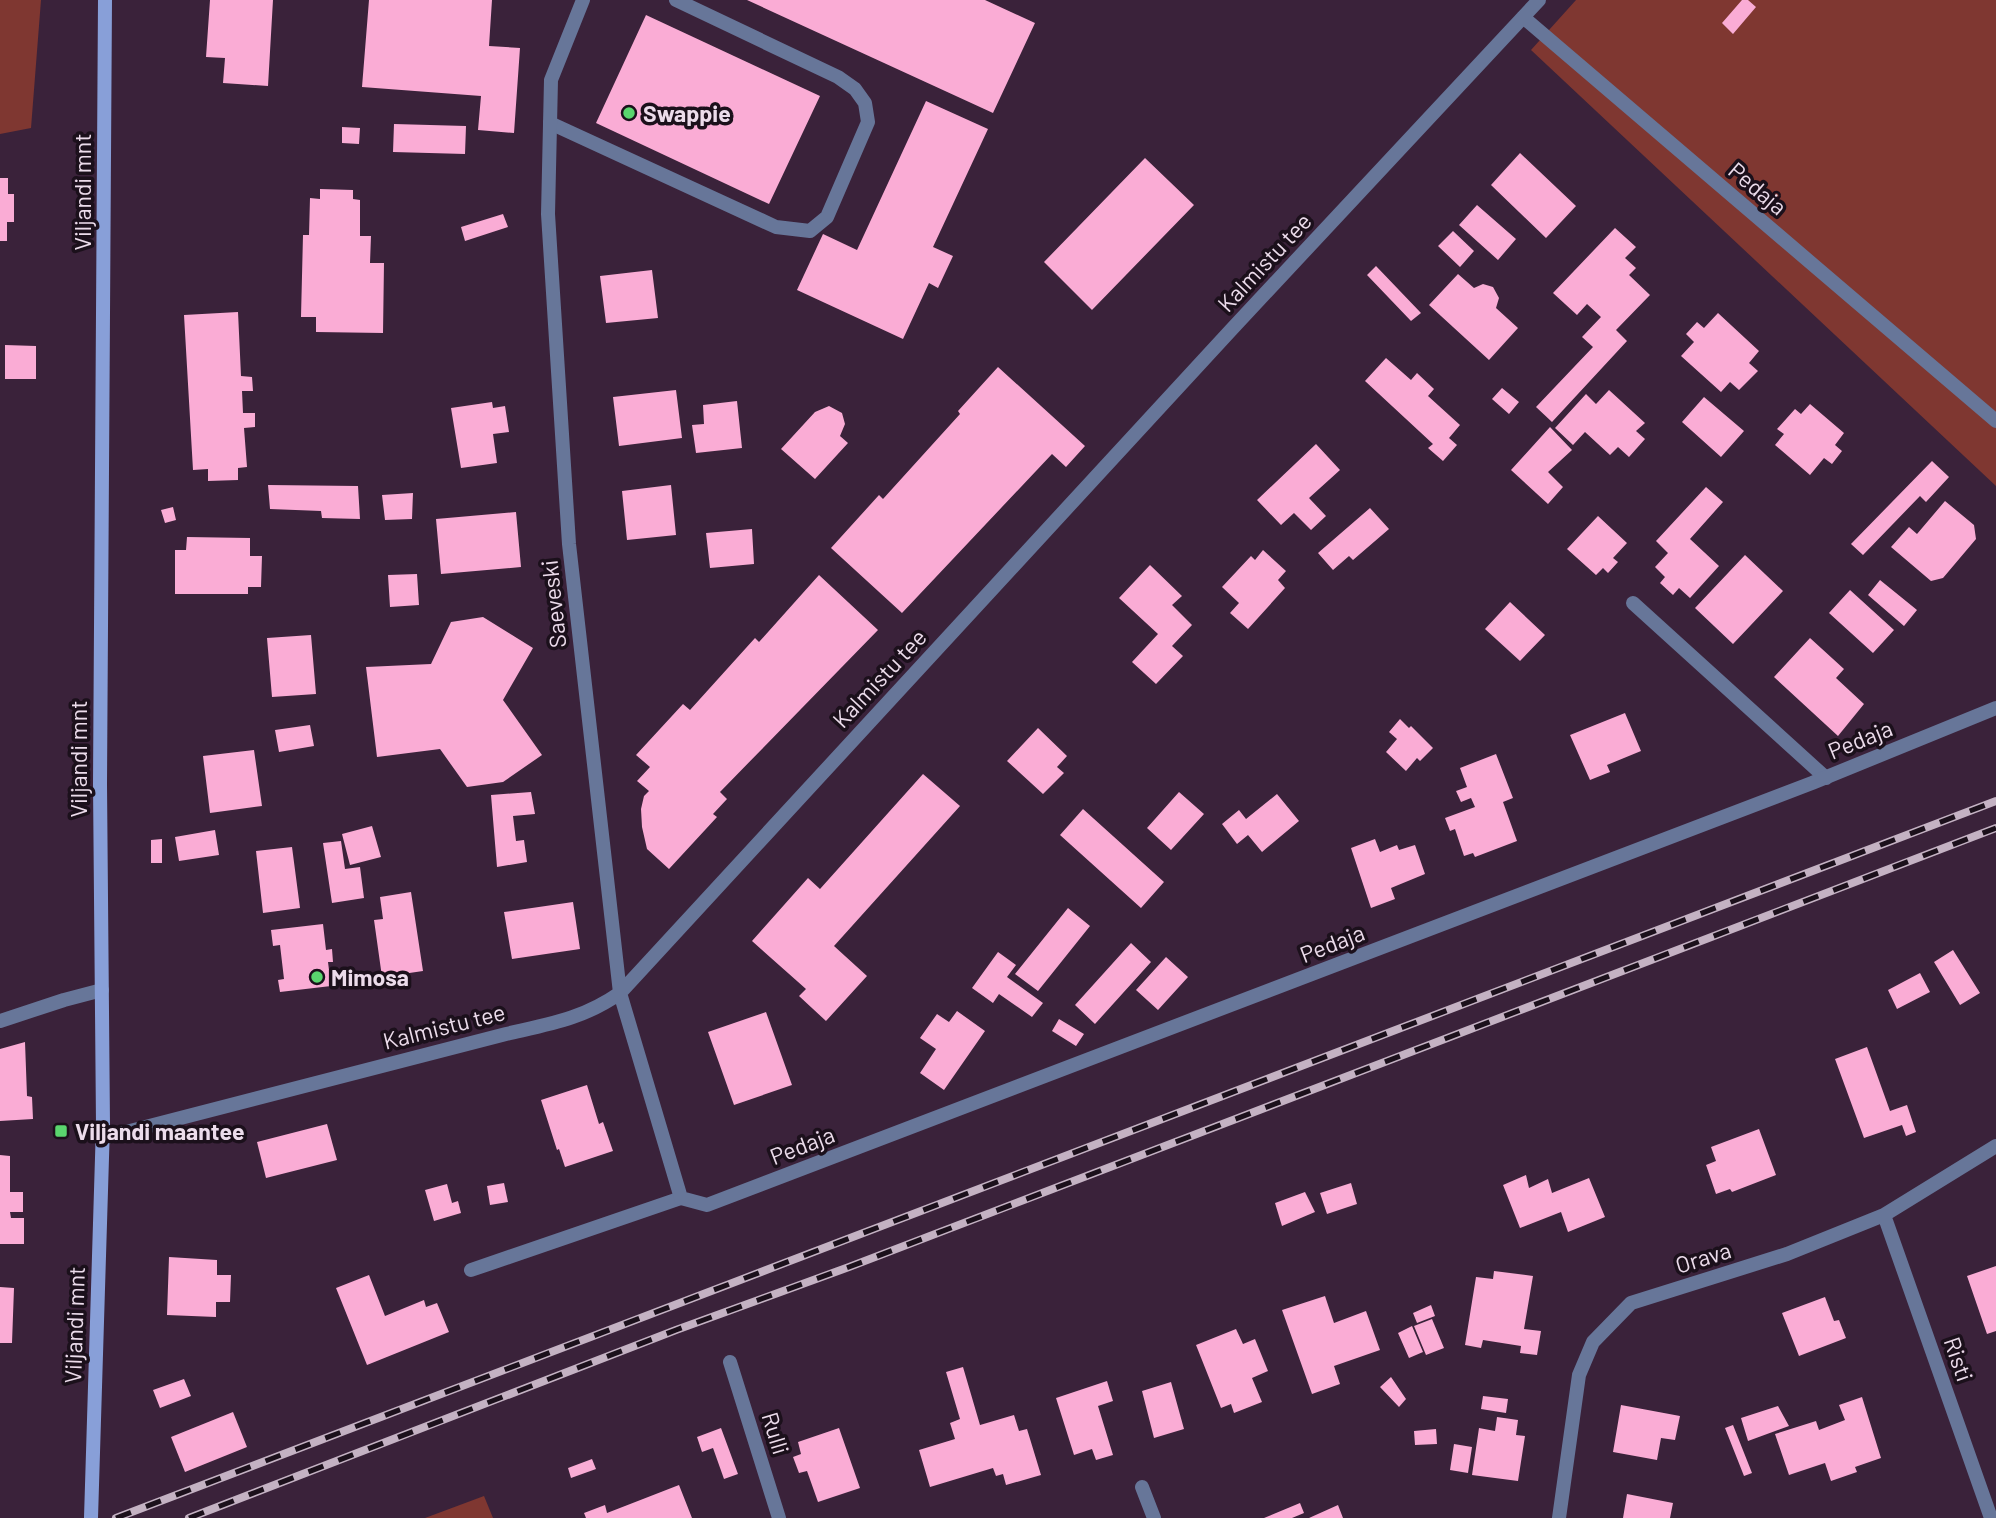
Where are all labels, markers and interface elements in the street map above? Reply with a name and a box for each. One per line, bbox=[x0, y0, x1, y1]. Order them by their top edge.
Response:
place label: Swappie bbox=[643, 99, 731, 127]
marker: Swappie bbox=[621, 105, 637, 121]
street label: Viljandi mnt bbox=[68, 133, 96, 251]
street label: Pedaja bbox=[1723, 156, 1793, 220]
street label: Kalmistu tee bbox=[1211, 207, 1317, 317]
street label: Saeveski bbox=[534, 559, 572, 649]
street label: Kalmistu tee bbox=[826, 623, 932, 733]
street label: Viljandi mnt bbox=[64, 700, 92, 818]
street label: Pedaja bbox=[1824, 713, 1896, 765]
street label: Pedaja bbox=[1296, 918, 1368, 968]
place label: Mimosa bbox=[331, 963, 409, 991]
marker: Mimosa bbox=[309, 969, 325, 985]
street label: Kalmistu tee bbox=[380, 997, 508, 1055]
place label: Viljandi maantee bbox=[75, 1117, 245, 1145]
street label: Pedaja bbox=[766, 1120, 838, 1170]
marker: Viljandi maantee bbox=[53, 1123, 69, 1139]
street label: Orava bbox=[1672, 1235, 1734, 1279]
street label: Viljandi mnt bbox=[58, 1266, 90, 1384]
street label: Risti bbox=[1938, 1333, 1980, 1385]
street label: Rulli bbox=[756, 1408, 796, 1458]

